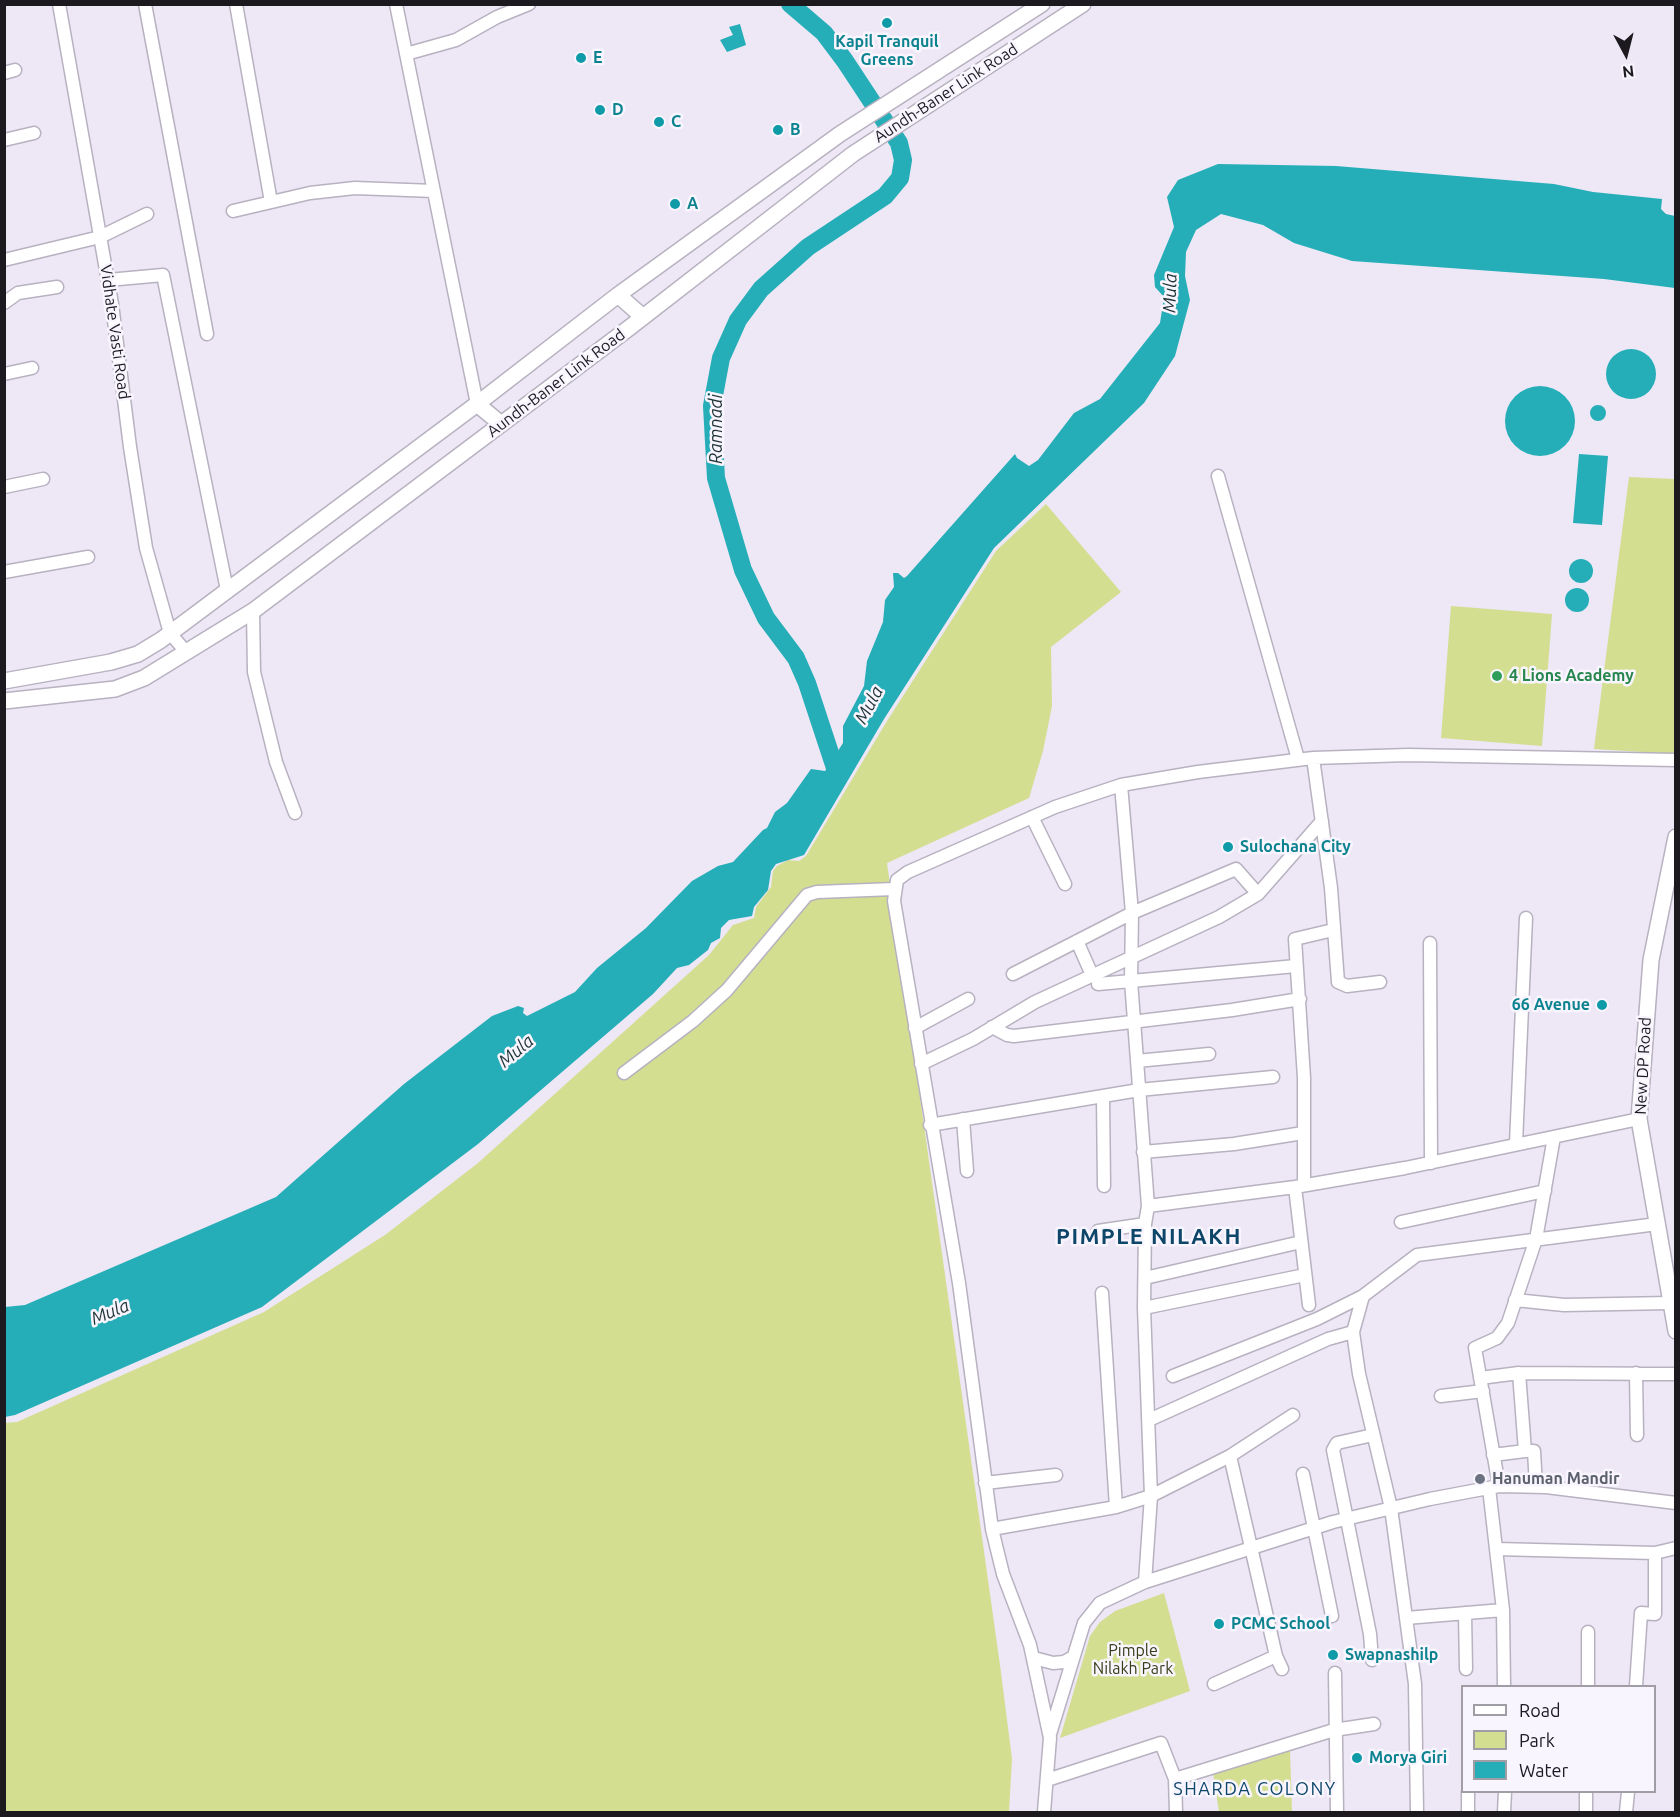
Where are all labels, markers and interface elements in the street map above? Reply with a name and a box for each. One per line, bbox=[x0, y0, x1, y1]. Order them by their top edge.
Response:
marker: Kapil Tranquil Greens bbox=[880, 16, 894, 30]
north arrow bbox=[1596, 24, 1656, 84]
place label: Kapil Tranquil Greens bbox=[835, 32, 939, 70]
street label: Aundh-Baner Link Road bbox=[870, 39, 1022, 147]
place label: E bbox=[593, 48, 603, 68]
marker: E bbox=[574, 51, 588, 65]
text: N bbox=[1621, 62, 1635, 82]
place label: D bbox=[612, 100, 624, 120]
marker: D bbox=[593, 103, 607, 117]
place label: C bbox=[671, 112, 681, 132]
marker: C bbox=[652, 115, 666, 129]
place label: B bbox=[790, 120, 801, 140]
marker: B bbox=[771, 123, 785, 137]
place label: A bbox=[687, 194, 698, 214]
marker: A bbox=[668, 197, 682, 211]
street label: Vidhate Vasti Road bbox=[96, 263, 134, 401]
water label: Mula bbox=[1159, 273, 1181, 313]
street label: Aundh-Baner Link Road bbox=[483, 325, 629, 441]
water label: Ramnadi bbox=[705, 394, 727, 464]
place label: 4 Lions Academy bbox=[1509, 666, 1634, 686]
marker: 4 Lions Academy bbox=[1490, 669, 1504, 683]
water label: Mula bbox=[850, 682, 888, 728]
place label: Sulochana City bbox=[1240, 837, 1351, 857]
marker: Sulochana City bbox=[1221, 840, 1235, 854]
place label: 66 Avenue bbox=[1512, 995, 1590, 1015]
marker: 66 Avenue bbox=[1595, 998, 1609, 1012]
street label: New DP Road bbox=[1631, 1017, 1655, 1115]
water label: Mula bbox=[494, 1030, 538, 1072]
district label: PIMPLE NILAKH bbox=[1056, 1224, 1242, 1250]
water label: Mula bbox=[88, 1295, 132, 1329]
place label: Hanuman Mandir bbox=[1492, 1469, 1620, 1489]
marker: Hanuman Mandir bbox=[1473, 1472, 1487, 1486]
place label: PCMC School bbox=[1231, 1614, 1330, 1634]
marker: PCMC School bbox=[1212, 1617, 1226, 1631]
park label: Pimple Nilakh Park bbox=[1093, 1641, 1173, 1679]
place label: Swapnashilp bbox=[1345, 1645, 1438, 1665]
marker: Swapnashilp bbox=[1326, 1648, 1340, 1662]
legend bbox=[1461, 1685, 1656, 1793]
text: Road bbox=[1519, 1700, 1561, 1720]
text: Park bbox=[1519, 1730, 1555, 1750]
place label: Morya Giri bbox=[1369, 1748, 1447, 1768]
marker: Morya Giri bbox=[1350, 1751, 1364, 1765]
text: Water bbox=[1519, 1760, 1568, 1780]
district label: SHARDA COLONY bbox=[1173, 1778, 1337, 1800]

